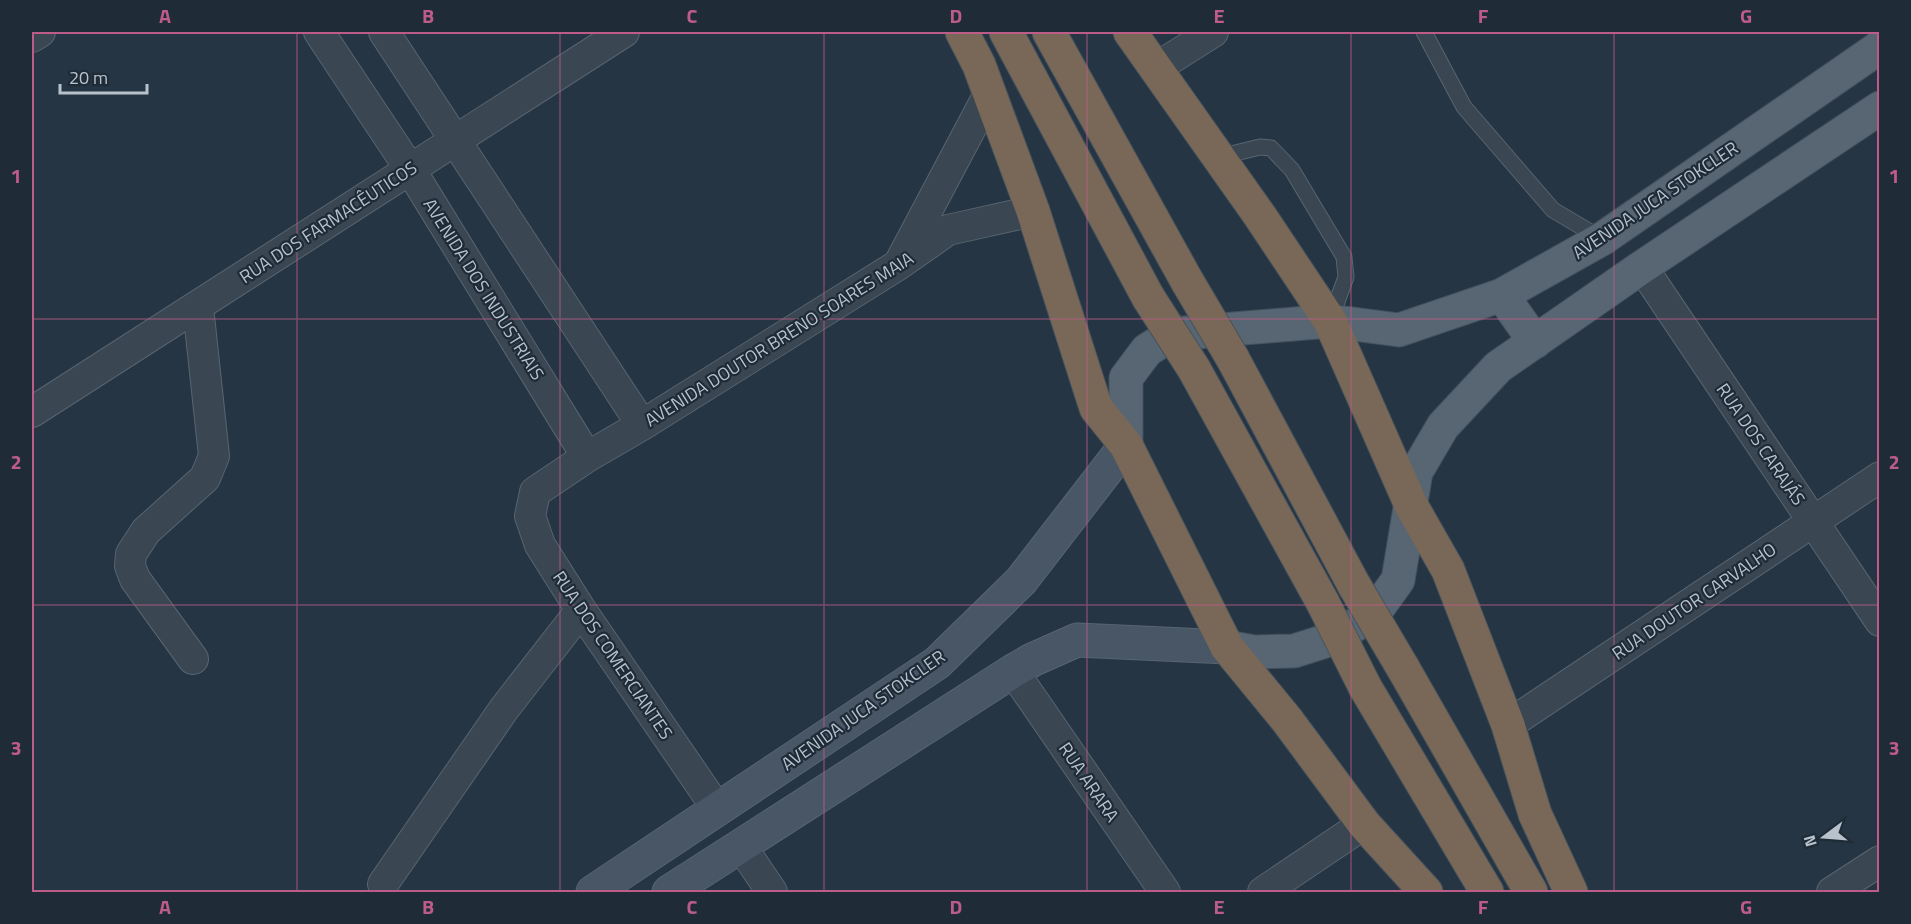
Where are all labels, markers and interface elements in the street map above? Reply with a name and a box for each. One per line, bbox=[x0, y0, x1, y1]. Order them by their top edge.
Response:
text: A bbox=[159, 0, 171, 31]
text: B bbox=[422, 0, 434, 31]
text: C bbox=[687, 0, 698, 31]
text: D bbox=[950, 0, 962, 31]
text: E bbox=[1213, 0, 1225, 31]
text: F bbox=[1478, 0, 1489, 31]
text: G bbox=[1740, 0, 1752, 31]
scale bar bbox=[60, 57, 147, 95]
text: 20 m bbox=[69, 64, 108, 91]
street label: AVENIDA JUCA STOKCLER bbox=[1567, 134, 1743, 266]
street label: RUA DOS FARMACÊUTICOS bbox=[234, 154, 422, 290]
text: 1 bbox=[10, 160, 22, 191]
text: 1 bbox=[1888, 160, 1900, 191]
street label: AVENIDA DOS INDUSTRIAIS bbox=[417, 193, 551, 385]
street label: AVENIDA DOUTOR BRENO SOARES MAIA bbox=[639, 245, 919, 433]
street label: RUA DOS CARAJÁS bbox=[1710, 378, 1812, 510]
text: 2 bbox=[10, 446, 22, 477]
text: 2 bbox=[1888, 446, 1900, 477]
street label: RUA DOUTOR CARVALHO bbox=[1606, 536, 1782, 666]
street label: RUA DOS COMERCIANTES bbox=[546, 565, 680, 745]
street label: AVENIDA JUCA STOKCLER bbox=[775, 643, 951, 777]
text: 3 bbox=[10, 732, 22, 763]
text: 3 bbox=[1888, 732, 1900, 763]
street label: RUA ARARA bbox=[1052, 737, 1126, 828]
north arrow bbox=[1794, 807, 1854, 867]
text: N bbox=[1797, 832, 1823, 850]
text: A bbox=[159, 891, 171, 922]
text: B bbox=[422, 891, 434, 922]
text: C bbox=[687, 891, 698, 922]
text: D bbox=[950, 891, 962, 922]
text: E bbox=[1213, 891, 1225, 922]
text: F bbox=[1478, 891, 1489, 922]
text: G bbox=[1740, 891, 1752, 922]

